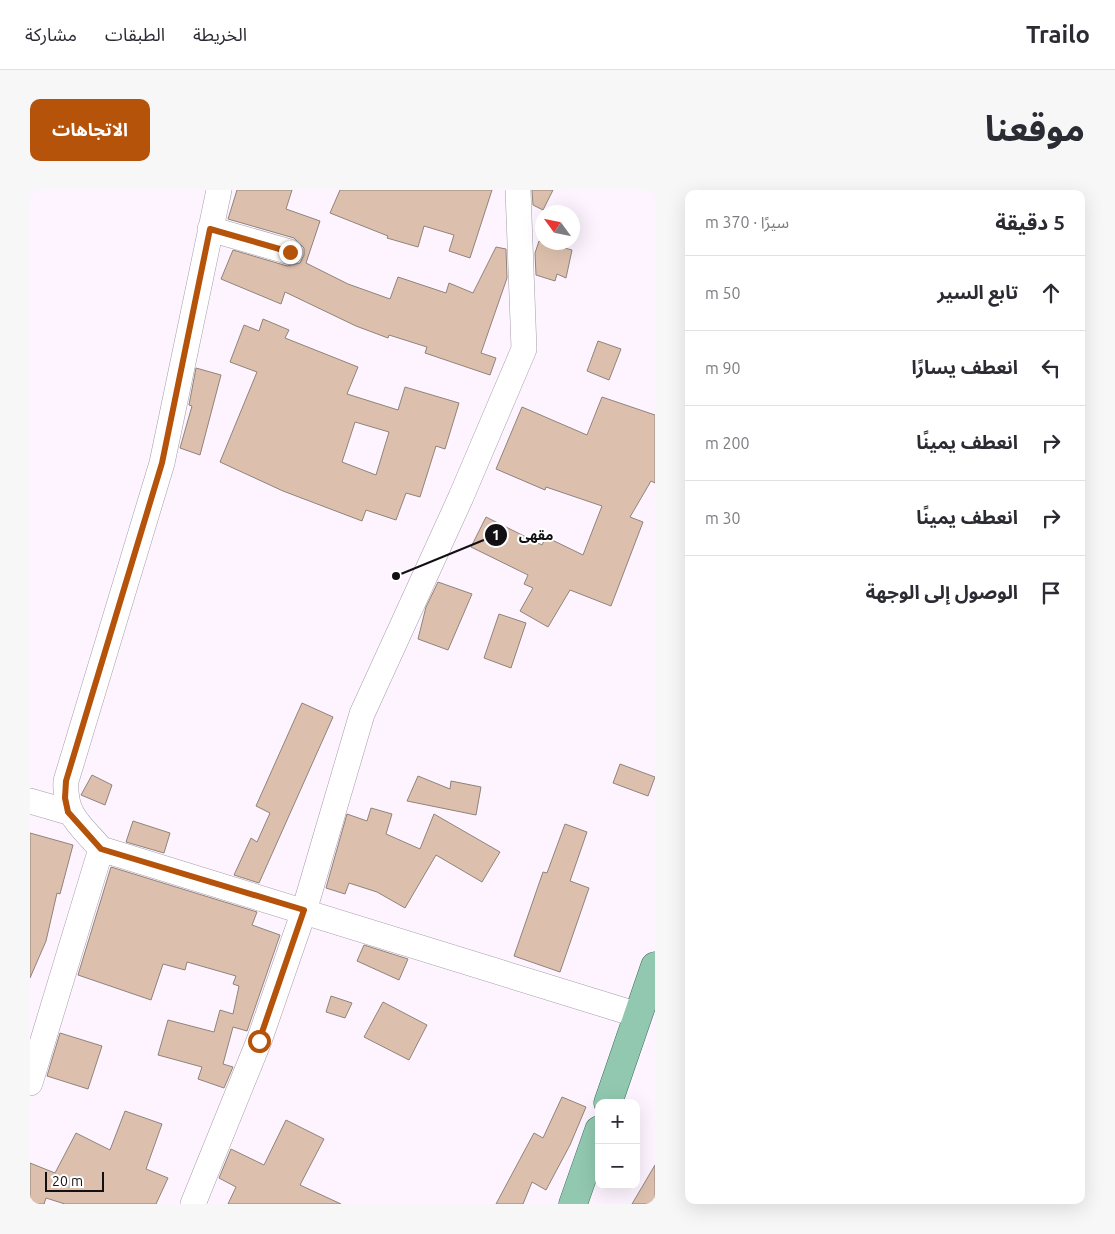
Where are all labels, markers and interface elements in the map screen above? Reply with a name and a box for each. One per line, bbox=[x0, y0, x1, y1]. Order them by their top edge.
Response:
text: Trailo bbox=[1026, 21, 1090, 48]
text: مشاركة bbox=[25, 24, 77, 44]
text: الطبقات bbox=[105, 24, 165, 44]
text: الخريطة bbox=[193, 24, 247, 44]
button: الاتجاهات bbox=[30, 99, 150, 161]
text: موقعنا bbox=[985, 108, 1085, 148]
north arrow bbox=[535, 205, 580, 250]
text: 5 دقيقة bbox=[995, 210, 1065, 234]
text: سيرًا · 370 m bbox=[705, 213, 789, 231]
route end bbox=[279, 241, 302, 264]
icon: ahead bbox=[1037, 279, 1065, 307]
text: تابع السير bbox=[937, 281, 1018, 303]
text: 50 m bbox=[705, 284, 741, 302]
icon: left bbox=[1037, 354, 1065, 382]
text: انعطف يسارًا bbox=[911, 356, 1018, 378]
text: 90 m bbox=[705, 359, 741, 377]
icon: right bbox=[1037, 429, 1065, 457]
text: انعطف يمينًا bbox=[916, 431, 1018, 453]
text: 200 m bbox=[705, 434, 750, 452]
icon: right bbox=[1037, 504, 1065, 532]
text: انعطف يمينًا bbox=[916, 506, 1018, 528]
text: 30 m bbox=[705, 509, 741, 527]
callout: مقهى bbox=[483, 521, 563, 550]
text: 1 bbox=[492, 526, 500, 543]
text: مقهى bbox=[519, 527, 553, 543]
icon: arrive bbox=[1037, 579, 1065, 607]
text: الوصول إلى الوجهة bbox=[866, 581, 1018, 603]
route start bbox=[248, 1030, 271, 1053]
map controls bbox=[595, 1099, 640, 1189]
button: + bbox=[595, 1099, 640, 1144]
button: − bbox=[595, 1144, 640, 1189]
scale bar bbox=[45, 1169, 104, 1192]
text: 20 m bbox=[52, 1173, 83, 1189]

